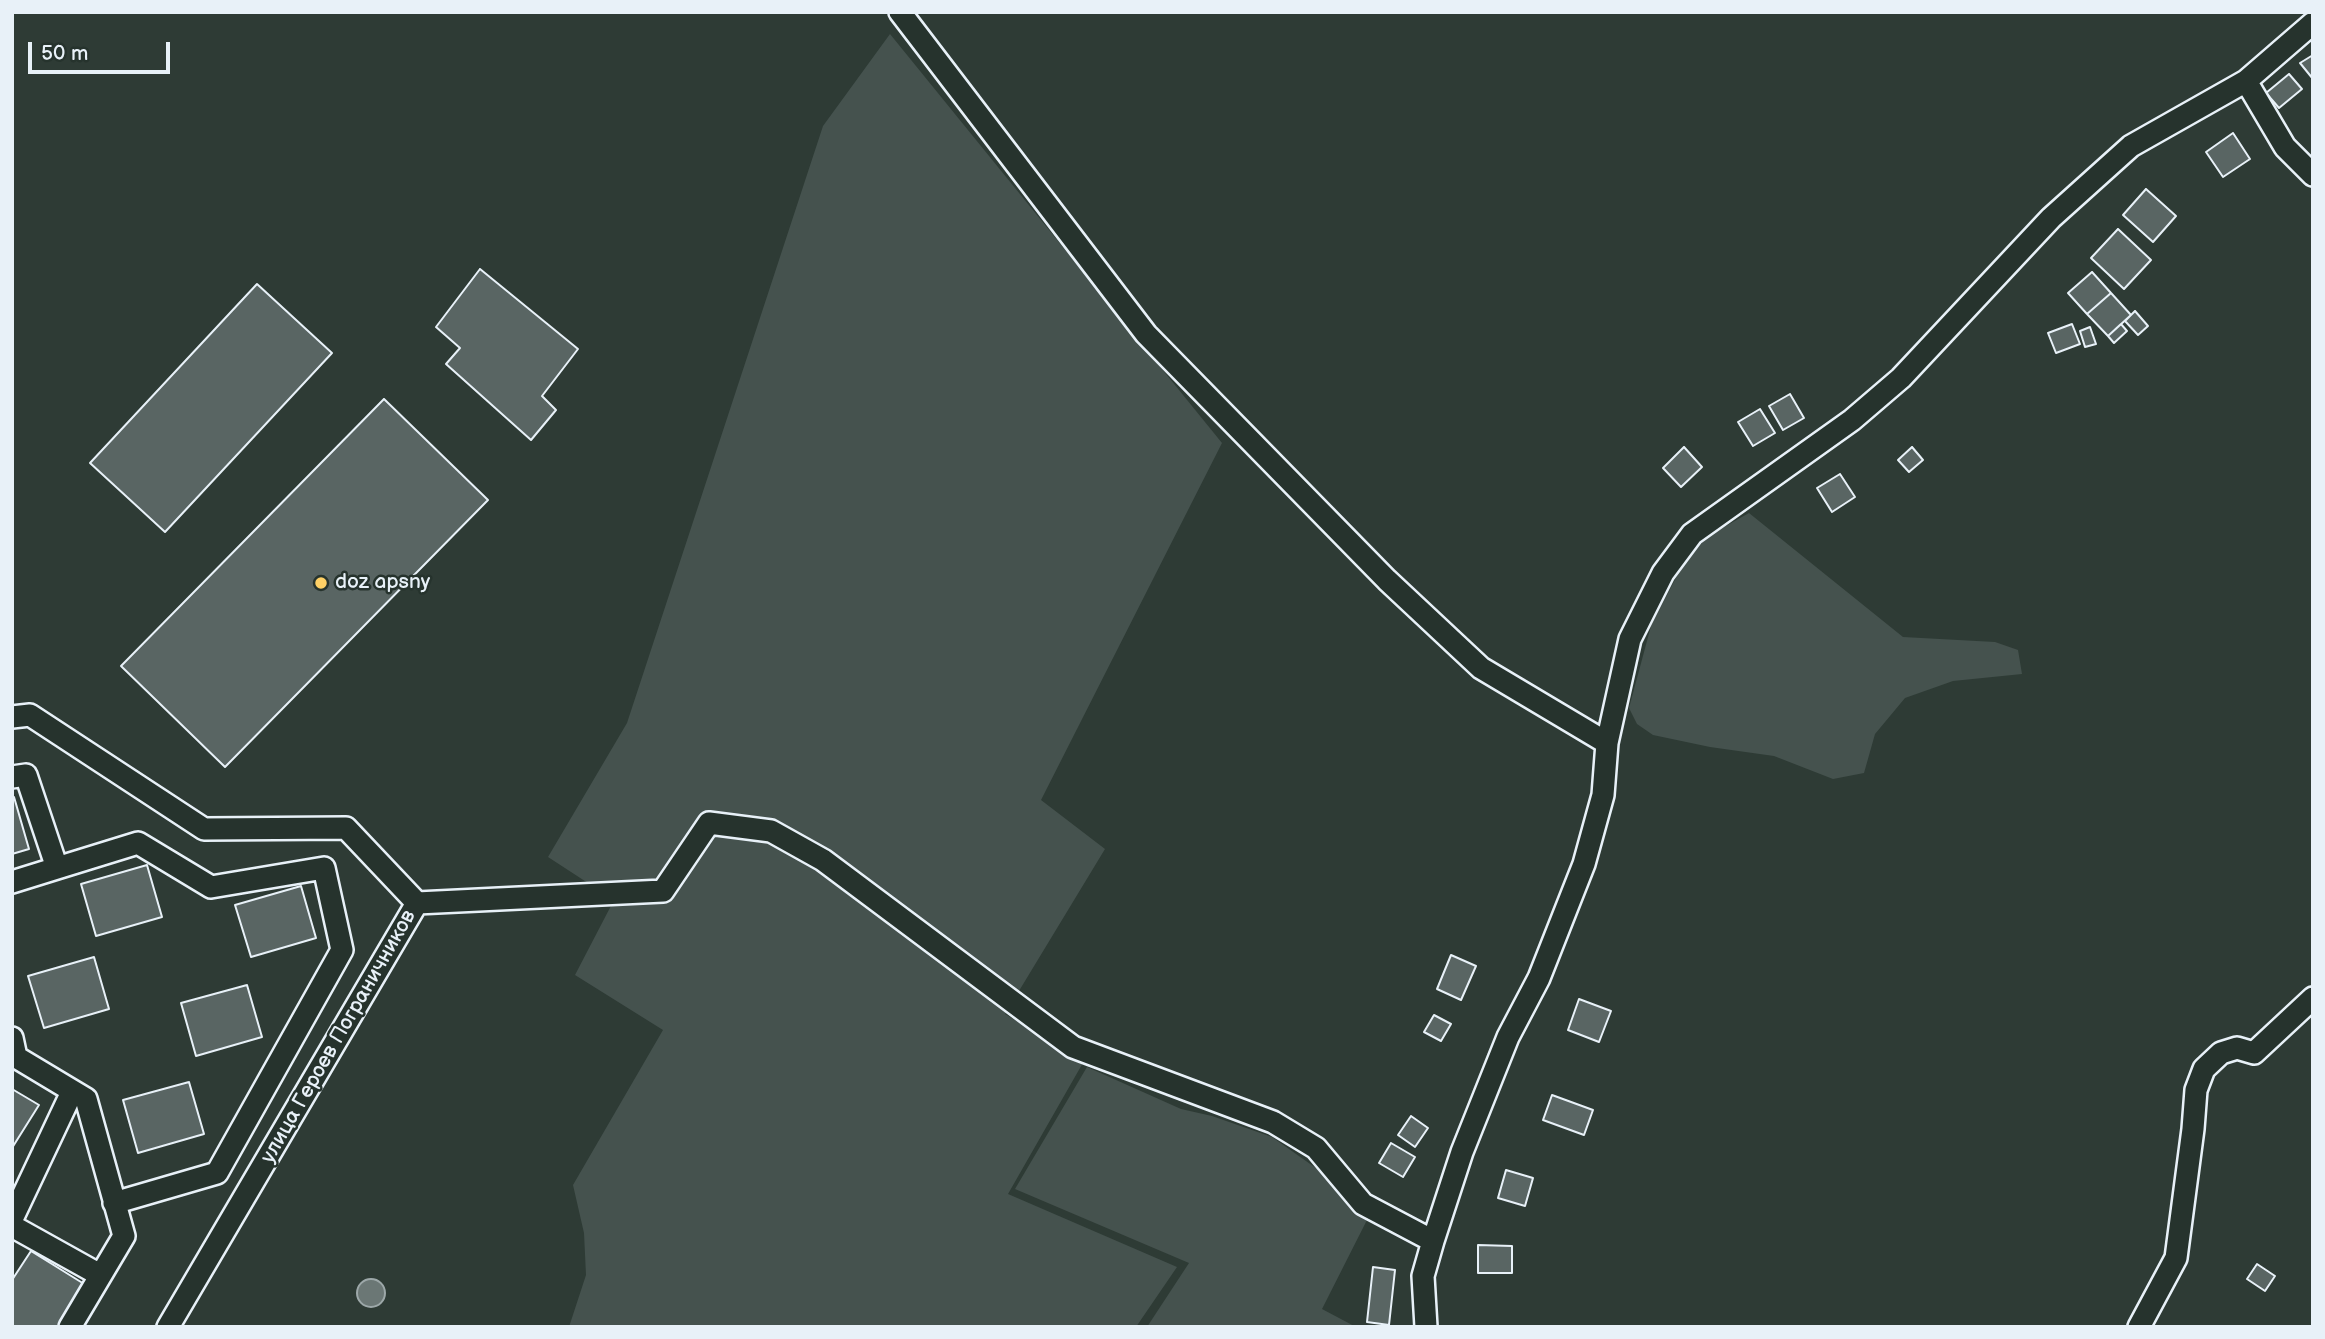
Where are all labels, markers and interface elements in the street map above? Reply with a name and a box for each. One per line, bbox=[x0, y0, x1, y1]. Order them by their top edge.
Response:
scale bar bbox=[32, 28, 173, 72]
text: 50 m bbox=[41, 41, 88, 66]
place label: doz apsny bbox=[335, 570, 430, 596]
marker: doz apsny bbox=[313, 575, 329, 591]
street label: улица Героев Пограничников bbox=[256, 906, 422, 1168]

